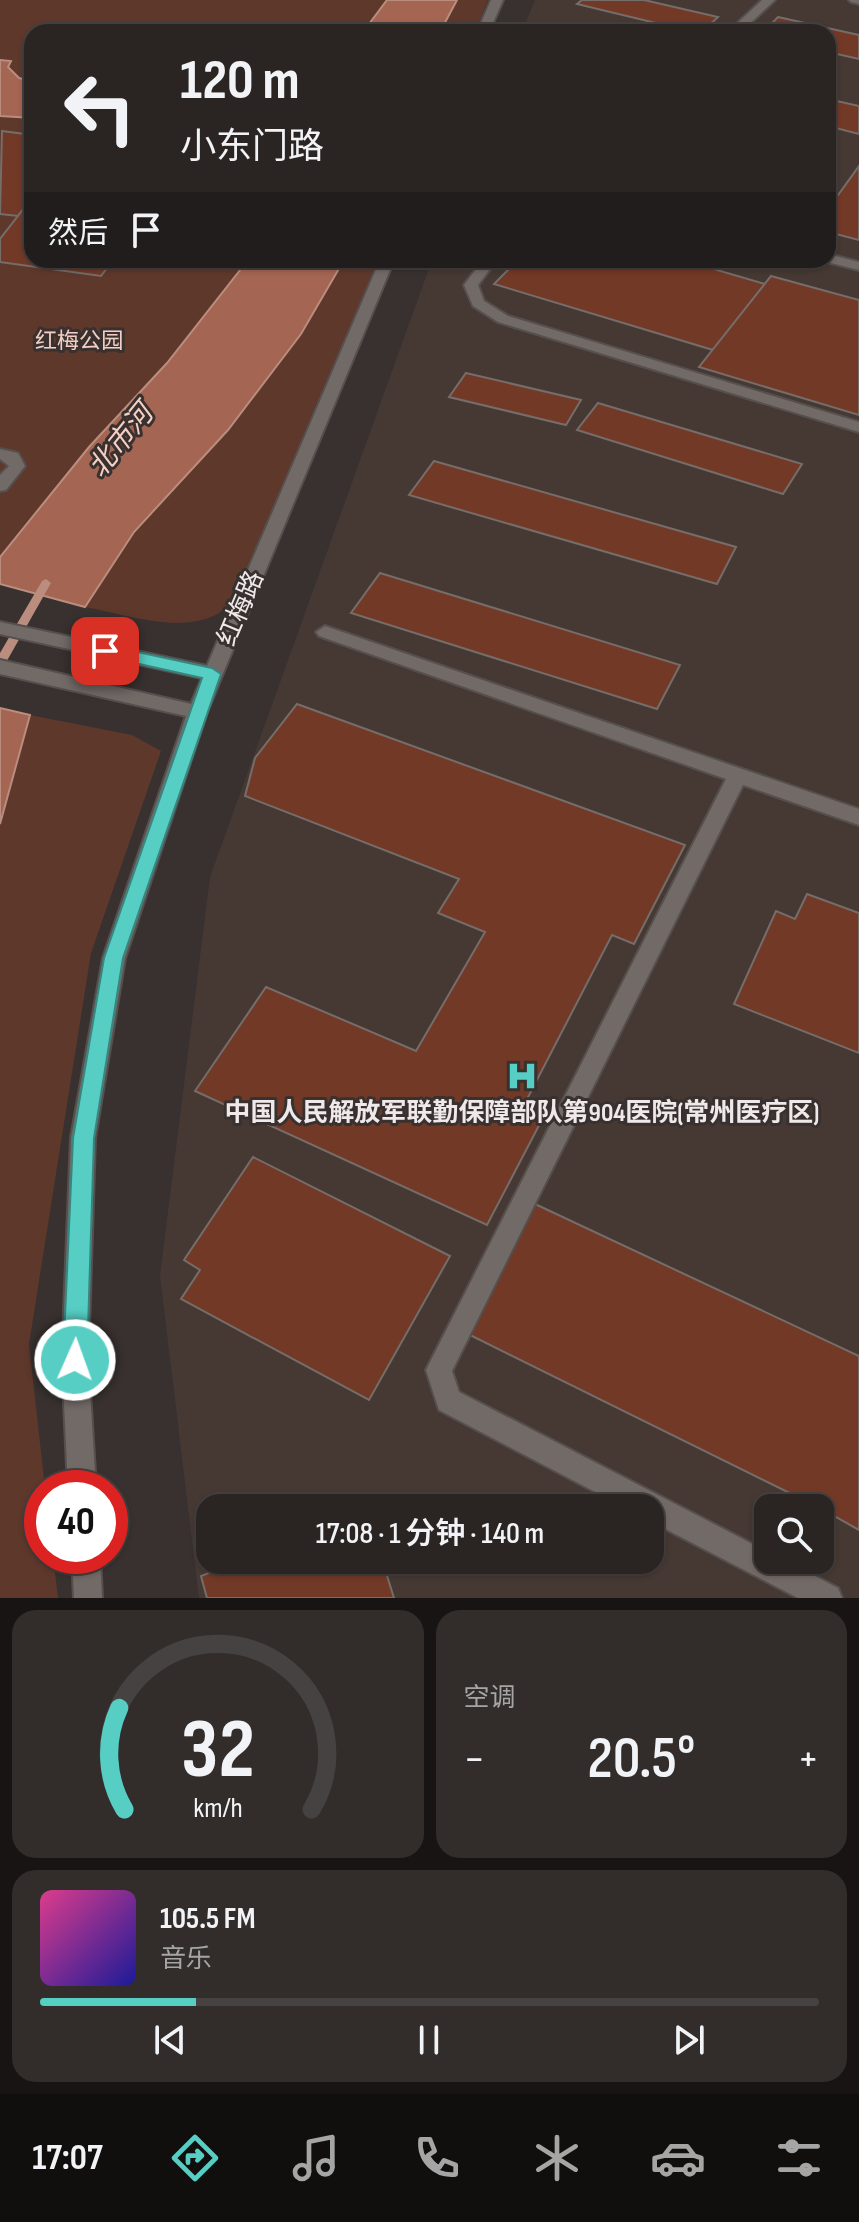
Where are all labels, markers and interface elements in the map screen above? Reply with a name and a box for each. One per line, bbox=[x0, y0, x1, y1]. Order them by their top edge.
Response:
text: 120 m bbox=[180, 48, 300, 115]
icon: left bbox=[48, 56, 152, 160]
text: 小东门路 bbox=[180, 126, 324, 169]
icon: arrive bbox=[124, 208, 168, 252]
text: 然后 bbox=[48, 216, 108, 252]
park label: 红梅公园 bbox=[35, 328, 123, 355]
water label: 北市河 bbox=[82, 394, 164, 484]
street label: 红梅路 bbox=[212, 567, 271, 651]
pin bbox=[71, 617, 139, 685]
icon: arrive bbox=[83, 629, 127, 673]
hospital icon: 中国人民解放军联勤保障部队第904医院(常州医疗区) bbox=[505, 1059, 539, 1093]
place label: 中国人民解放军联勤保障部队第904医院(常州医疗区) bbox=[225, 1098, 819, 1129]
position arrow bbox=[33, 1318, 117, 1402]
speed limit sign: 40 bbox=[24, 1470, 128, 1574]
map controls bbox=[754, 1494, 834, 1574]
button: search bbox=[754, 1494, 834, 1574]
text: 17:08 · 1 分钟 · 140 m bbox=[316, 1516, 544, 1552]
text: 空调 bbox=[464, 1683, 516, 1714]
text: 32 bbox=[181, 1701, 255, 1801]
text: 20.5° bbox=[587, 1723, 695, 1795]
text: − bbox=[464, 1733, 485, 1786]
text: + bbox=[797, 1733, 819, 1786]
text: km/h bbox=[193, 1791, 242, 1826]
text: 105.5 FM bbox=[160, 1901, 255, 1937]
text: 音乐 bbox=[160, 1944, 212, 1975]
icon: previous bbox=[148, 2018, 192, 2062]
icon: pause bbox=[407, 2018, 451, 2062]
icon: next bbox=[667, 2018, 711, 2062]
icon: directions bbox=[167, 2130, 223, 2186]
icon: music bbox=[288, 2130, 344, 2186]
icon: phone bbox=[409, 2130, 465, 2186]
icon: climate bbox=[529, 2130, 585, 2186]
icon: car bbox=[650, 2130, 706, 2186]
icon: filters bbox=[771, 2130, 827, 2186]
text: 17:07 bbox=[32, 2137, 103, 2180]

